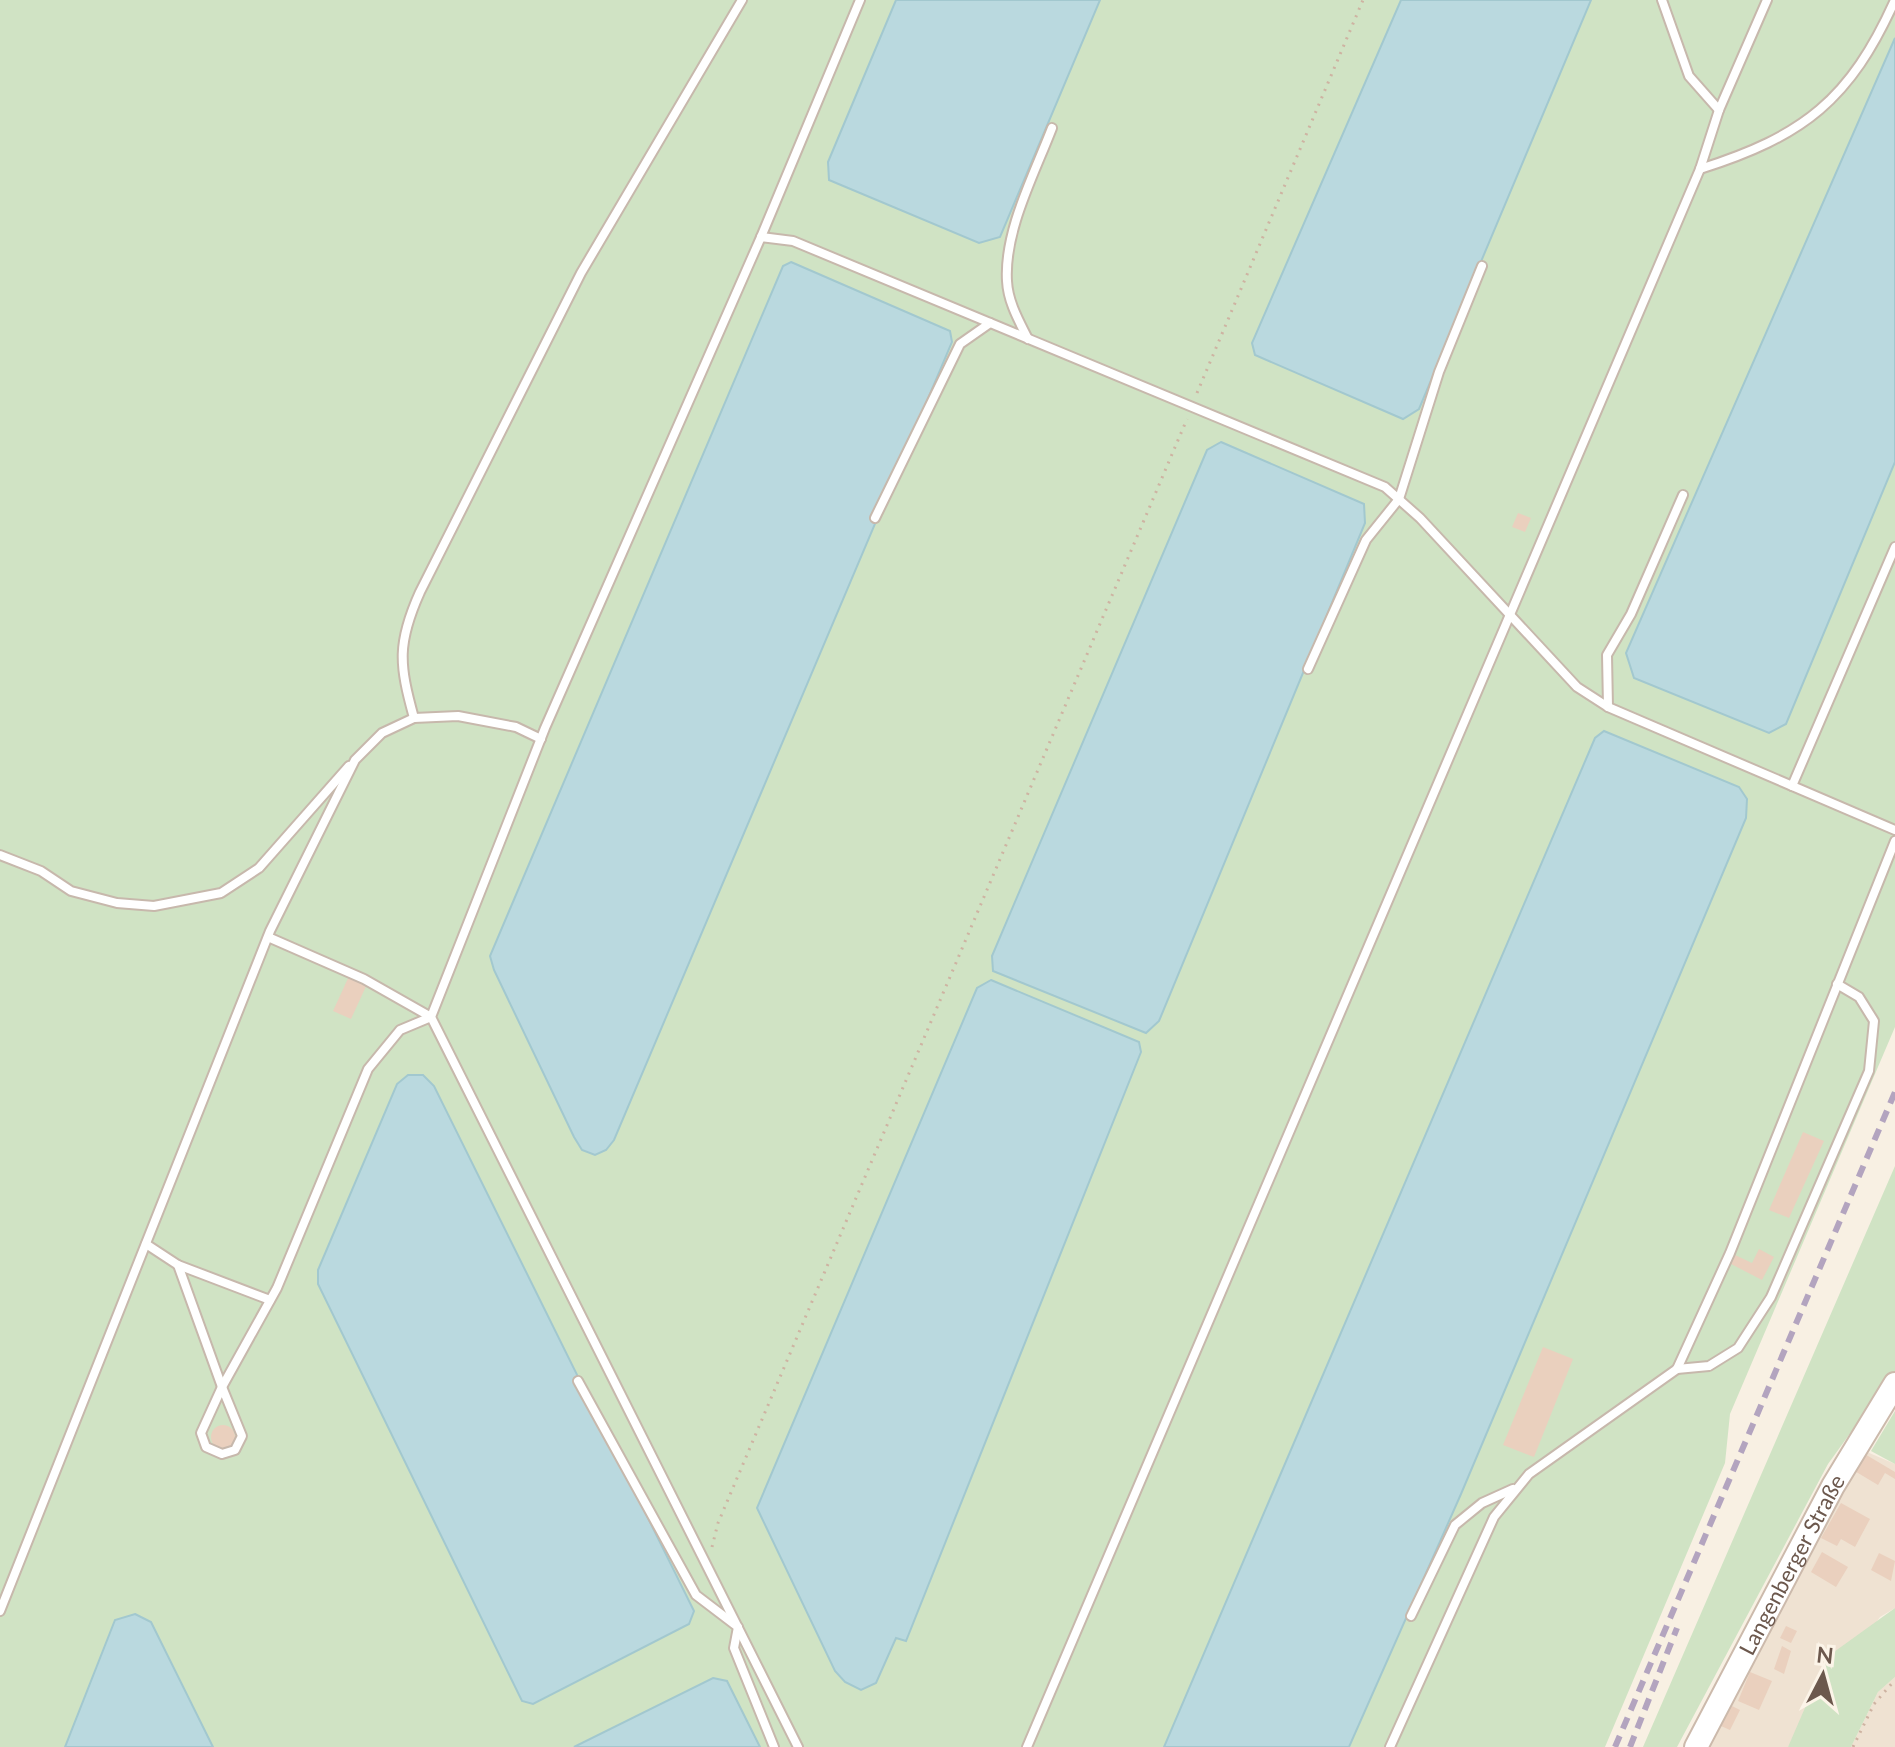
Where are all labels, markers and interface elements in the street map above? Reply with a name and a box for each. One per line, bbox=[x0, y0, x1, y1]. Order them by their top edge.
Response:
street label: Langenberger Straße bbox=[1733, 1469, 1850, 1659]
north arrow bbox=[1783, 1635, 1863, 1715]
text: N bbox=[1815, 1640, 1835, 1669]

